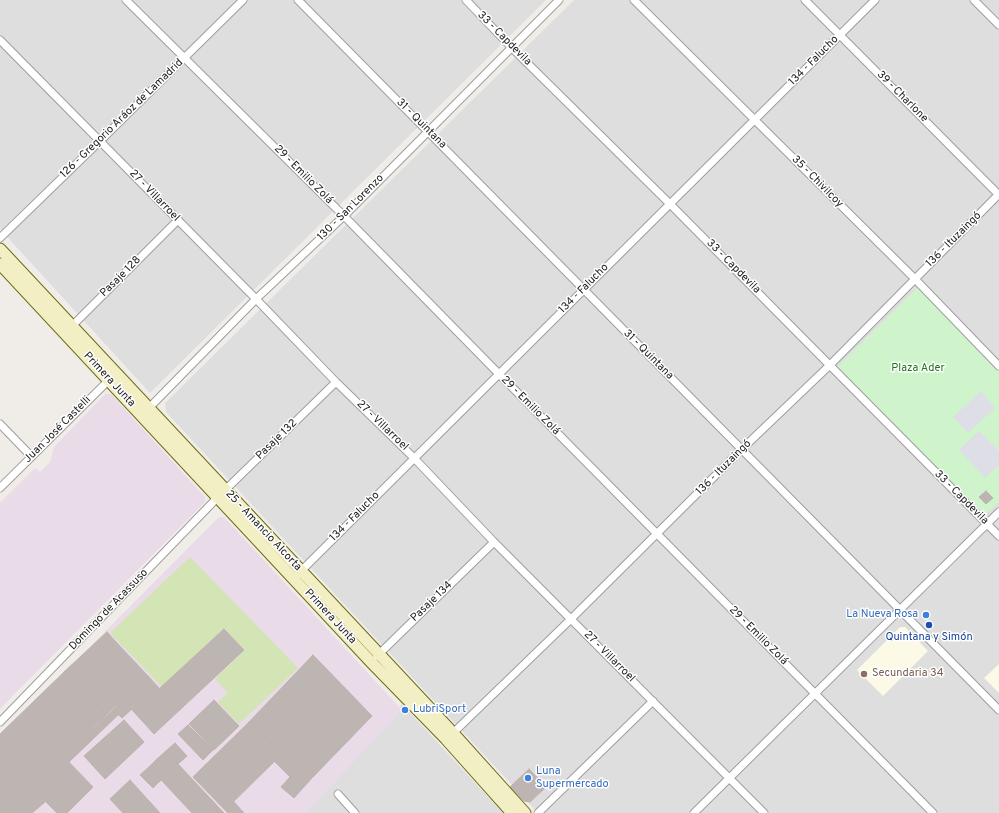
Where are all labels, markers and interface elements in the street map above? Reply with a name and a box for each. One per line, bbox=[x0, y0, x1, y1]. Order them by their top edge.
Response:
street label: 33 - Capdevila bbox=[474, 9, 534, 69]
street label: 134 - Falucho bbox=[786, 33, 842, 89]
street label: 126 - Gregorio Aráoz de Lamadrid bbox=[58, 57, 186, 181]
street label: 39 - Charlone bbox=[874, 69, 930, 125]
street label: 31 - Quintana bbox=[393, 96, 449, 152]
street label: 29 - Emilio Zolá bbox=[271, 143, 335, 207]
street label: 35 - Chivilcoy bbox=[788, 153, 846, 211]
street label: 27 - Villarroel bbox=[126, 167, 182, 225]
street label: 130 - San Lorenzo bbox=[315, 172, 387, 244]
street label: 136 - Ituzaingó bbox=[924, 210, 984, 270]
street label: 33 - Capdevila bbox=[703, 237, 763, 297]
street label: Pasaje 128 bbox=[98, 254, 144, 300]
street label: 134 - Falucho bbox=[556, 261, 612, 317]
street label: 31 - Quintana bbox=[620, 327, 676, 383]
street label: Primera Junta bbox=[80, 350, 138, 410]
park label: Plaza Ader bbox=[891, 362, 945, 376]
street label: 29 - Emilio Zolá bbox=[498, 374, 562, 438]
street label: Juan José Castelli bbox=[22, 394, 94, 466]
street label: 27 - Villarroel bbox=[353, 398, 411, 454]
street label: Pasaje 132 bbox=[254, 417, 300, 463]
street label: 136 - Ituzaingó bbox=[694, 438, 754, 498]
street label: 33 - Capdevila bbox=[931, 468, 991, 528]
street label: 25 - Amancio Alcorta bbox=[222, 488, 304, 574]
street label: 134 - Falucho bbox=[327, 489, 383, 545]
street label: Domingo de Acassuso bbox=[67, 567, 151, 653]
street label: Pasaje 134 bbox=[409, 579, 455, 625]
street label: Primera Junta bbox=[301, 587, 359, 647]
street label: 29 - Emilio Zolá bbox=[726, 604, 790, 668]
place label: La Nueva Rosa bbox=[846, 608, 918, 622]
marker: La Nueva Rosa bbox=[921, 610, 931, 620]
marker: Quintana y Simón bbox=[924, 620, 934, 630]
street label: 27 - Villarroel bbox=[581, 629, 637, 685]
place label: Quintana y Simón bbox=[885, 631, 973, 645]
place label: Secundaria 34 bbox=[872, 667, 943, 681]
marker: Secundaria 34 bbox=[859, 669, 869, 679]
place label: LubriSport bbox=[413, 703, 466, 717]
marker: LubriSport bbox=[400, 705, 410, 715]
place label: Luna Supermercado bbox=[536, 765, 609, 791]
marker: Luna Supermercado bbox=[523, 773, 533, 783]

